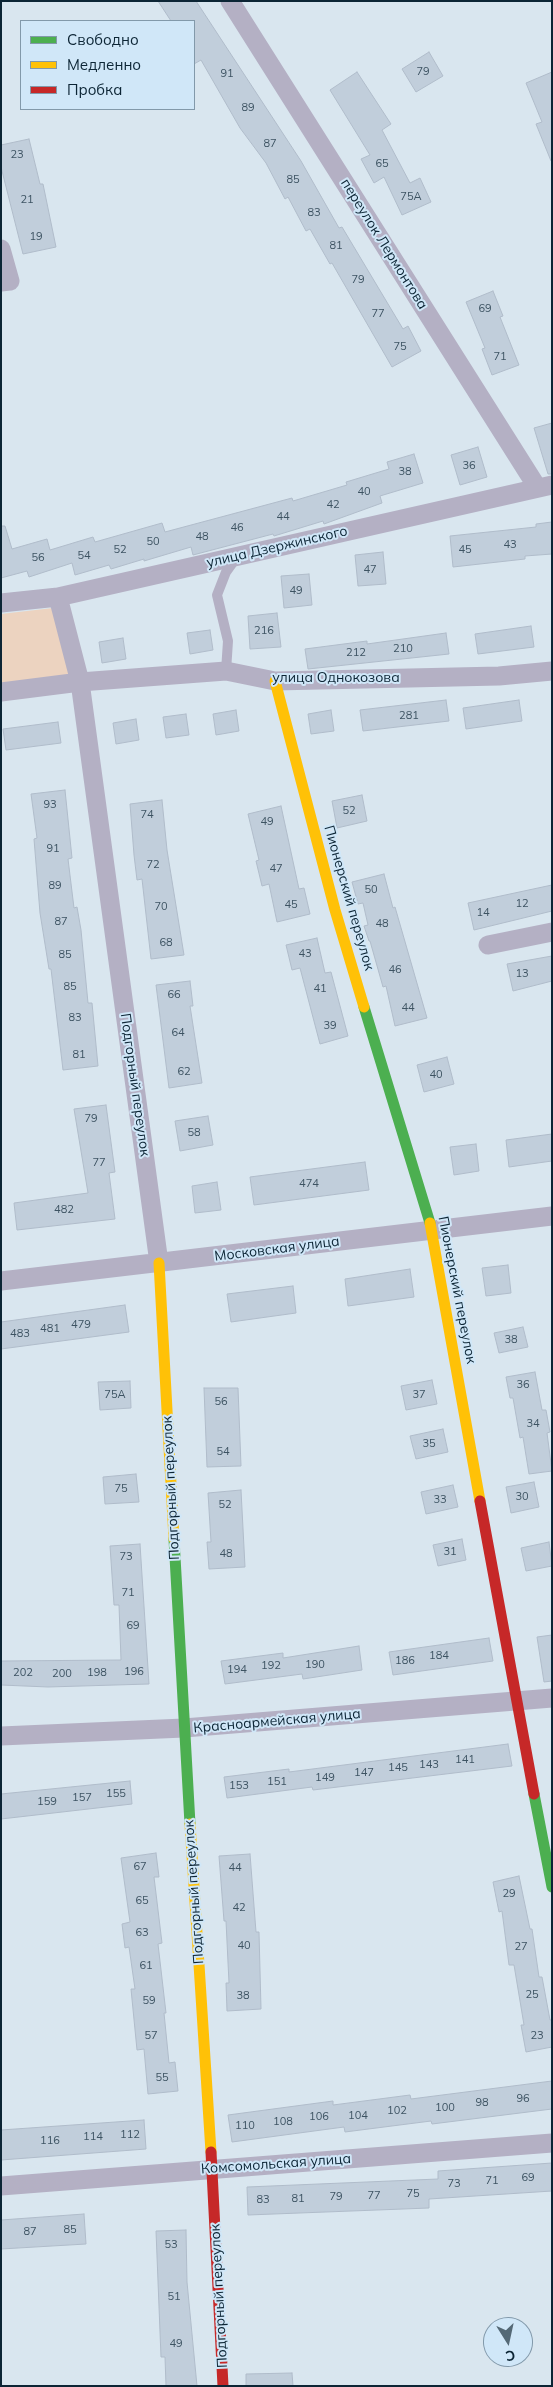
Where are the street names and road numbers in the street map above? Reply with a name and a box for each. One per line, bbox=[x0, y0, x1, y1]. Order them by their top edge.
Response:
street label: переулок Лермонтова bbox=[337, 176, 431, 312]
street label: улица Дзержинского bbox=[205, 523, 349, 571]
street label: улица Однокозова bbox=[272, 670, 400, 686]
street label: Пионерский переулок bbox=[320, 824, 378, 972]
street label: Подгорный переулок bbox=[117, 1012, 153, 1158]
street label: Пионерский переулок bbox=[434, 1215, 480, 1365]
street label: Московская улица bbox=[213, 1233, 341, 1265]
street label: Подгорный переулок bbox=[159, 1415, 183, 1561]
street label: Красноармейская улица bbox=[193, 1705, 361, 1737]
street label: Подгорный переулок bbox=[181, 1819, 207, 1965]
street label: Комсомольская улица bbox=[200, 2150, 352, 2178]
street label: Подгорный переулок bbox=[207, 2223, 231, 2369]

